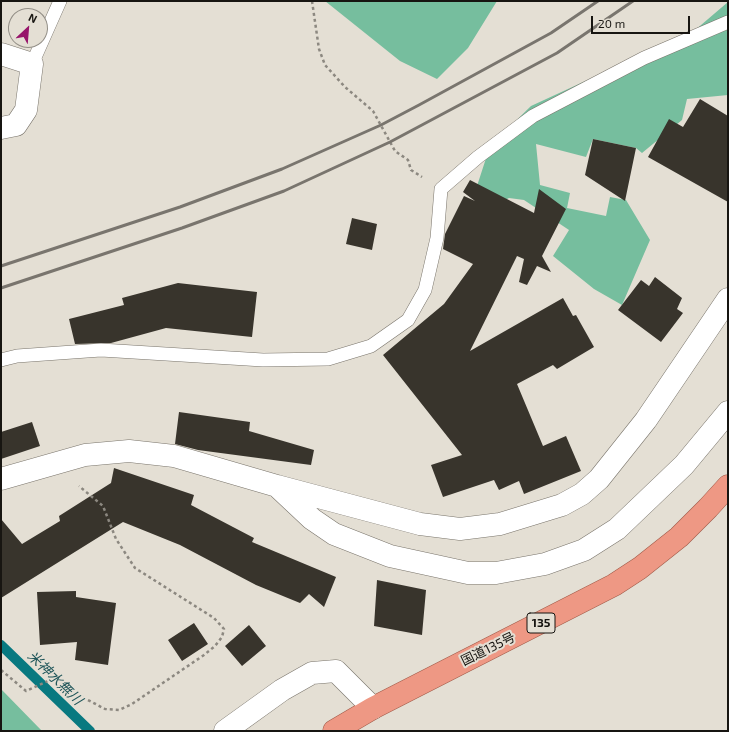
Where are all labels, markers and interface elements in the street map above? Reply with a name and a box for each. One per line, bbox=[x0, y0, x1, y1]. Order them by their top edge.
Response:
north arrow bbox=[8, 8, 48, 48]
scale bar bbox=[593, 8, 692, 34]
text: N bbox=[27, 10, 39, 25]
text: 20 m bbox=[598, 16, 625, 30]
road number: 135 bbox=[527, 613, 555, 633]
street label: 国道135号 bbox=[458, 629, 518, 669]
water label: 米神水無川 bbox=[24, 648, 86, 708]

